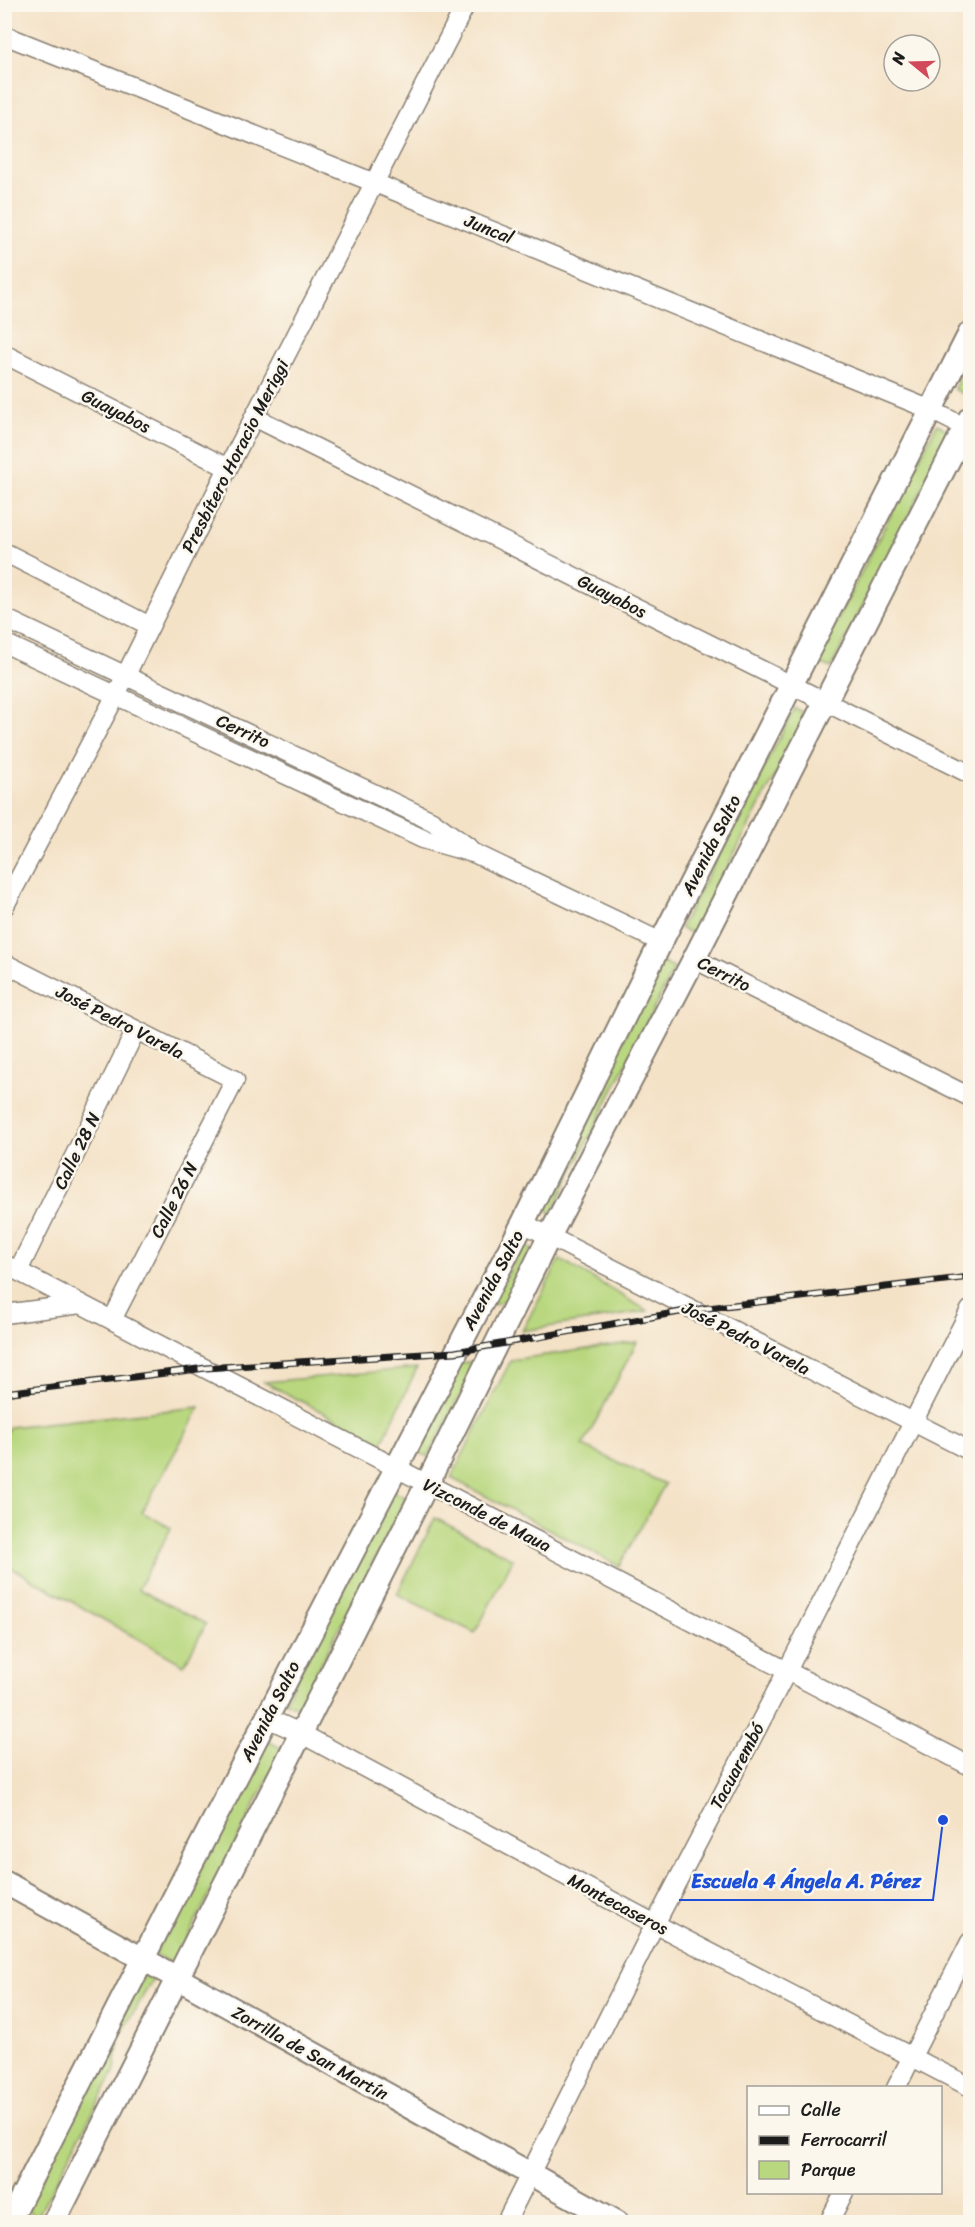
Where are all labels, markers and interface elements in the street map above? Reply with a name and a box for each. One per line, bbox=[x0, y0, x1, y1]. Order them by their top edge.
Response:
north arrow bbox=[882, 33, 942, 93]
text: N bbox=[882, 47, 914, 69]
street label: Juncal bbox=[458, 204, 519, 254]
street label: Presbítero Horacio Meriggi bbox=[172, 352, 298, 559]
street label: Guayabos bbox=[76, 380, 157, 442]
street label: Guayabos bbox=[572, 565, 653, 627]
street label: Cerrito bbox=[211, 705, 275, 757]
street label: Avenida Salto bbox=[671, 789, 750, 902]
street label: Cerrito bbox=[692, 947, 756, 1001]
street label: José Pedro Varela bbox=[49, 975, 190, 1068]
street label: Calle 28 N bbox=[44, 1106, 110, 1195]
street label: Calle 26 N bbox=[141, 1156, 207, 1244]
street label: Avenida Salto bbox=[453, 1224, 533, 1337]
street label: José Pedro Varela bbox=[675, 1291, 816, 1384]
street label: Vizconde de Maua bbox=[417, 1469, 557, 1561]
street label: Avenida Salto bbox=[230, 1655, 309, 1768]
street label: Tacuarembó bbox=[701, 1716, 774, 1815]
callout: Escuela 4 Ángela A. Pérez bbox=[679, 1862, 933, 1900]
street label: Montecaseros bbox=[562, 1864, 675, 1944]
text: Escuela 4 Ángela A. Pérez bbox=[691, 1864, 922, 1899]
street label: Zorrilla de San Martín bbox=[226, 1997, 395, 2110]
legend bbox=[747, 2086, 942, 2194]
text: Calle bbox=[801, 2094, 841, 2126]
text: Ferrocarril bbox=[801, 2124, 888, 2156]
text: Parque bbox=[801, 2154, 856, 2186]

